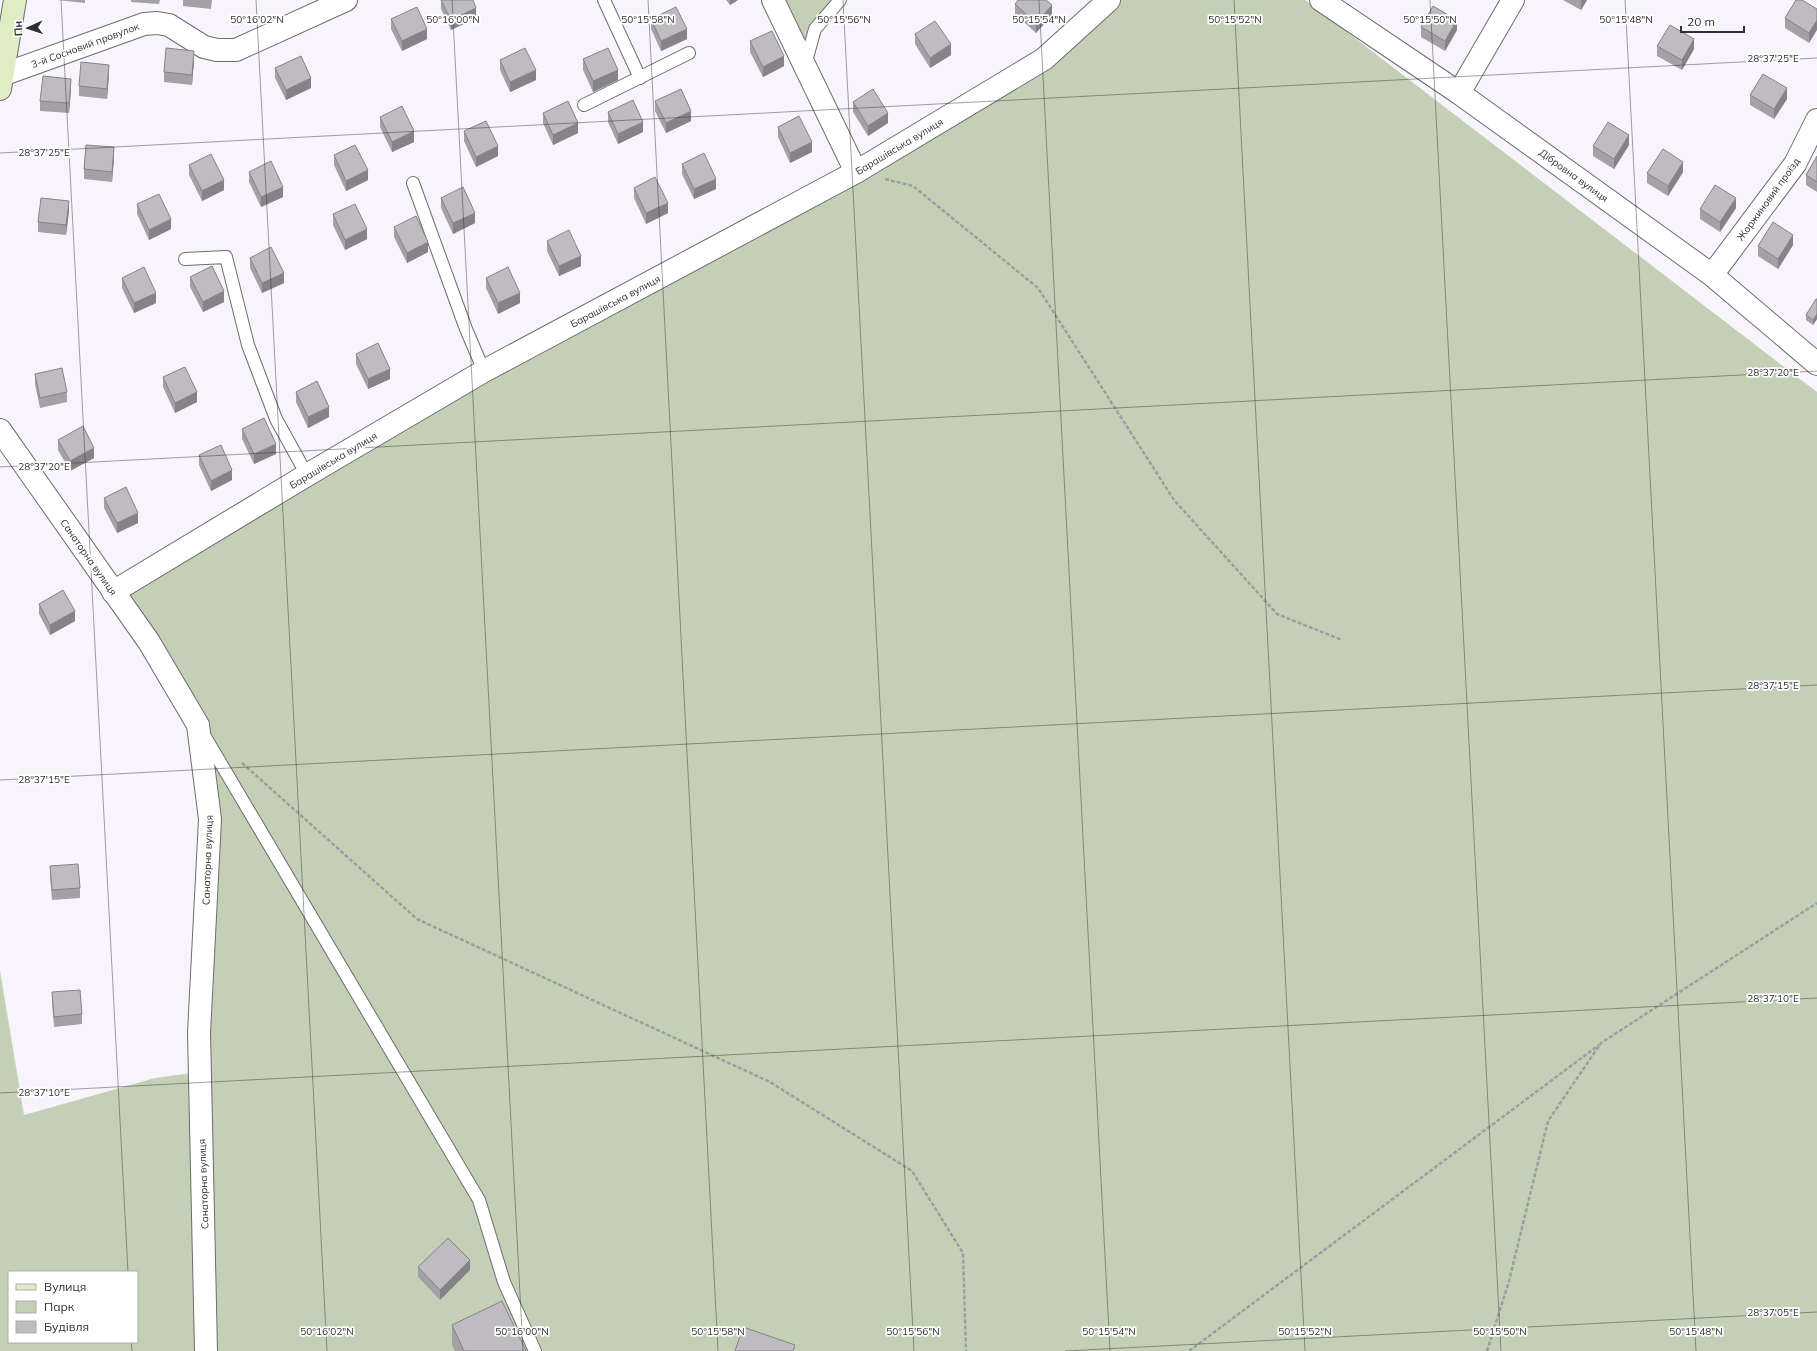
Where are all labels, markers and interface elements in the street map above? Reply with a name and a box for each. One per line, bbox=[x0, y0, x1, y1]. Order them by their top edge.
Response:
north arrow bbox=[8, 8, 48, 48]
scale bar bbox=[1681, 8, 1744, 34]
text: 50°16'02"N bbox=[230, 13, 284, 26]
text: 50°16'00"N bbox=[426, 13, 480, 26]
text: 50°15'58"N bbox=[621, 13, 675, 26]
text: 50°15'56"N bbox=[817, 13, 871, 26]
text: 50°15'54"N bbox=[1012, 13, 1066, 26]
text: 50°15'52"N bbox=[1208, 13, 1262, 26]
text: 50°15'50"N bbox=[1403, 13, 1457, 26]
text: 50°15'48"N bbox=[1599, 13, 1653, 26]
text: 20 m bbox=[1687, 14, 1715, 29]
text: Пн bbox=[11, 20, 25, 37]
street label: 3-й Сосновий провулок bbox=[29, 20, 142, 71]
text: 28°37'25"E bbox=[1747, 52, 1799, 65]
street label: Барашівська вулиця bbox=[853, 115, 945, 178]
text: 28°37'25"E bbox=[18, 146, 70, 159]
street label: Дібровна вулиця bbox=[1536, 146, 1611, 205]
street label: Жоржиновий проїзд bbox=[1734, 155, 1803, 243]
street label: Барашівська вулиця bbox=[568, 272, 662, 331]
text: 28°37'20"E bbox=[1747, 366, 1799, 379]
street label: Барашівська вулиця bbox=[287, 429, 379, 492]
text: 28°37'20"E bbox=[18, 460, 70, 473]
street label: Санаторна вулиця bbox=[57, 517, 120, 598]
text: 28°37'15"E bbox=[1747, 679, 1799, 692]
text: 28°37'15"E bbox=[18, 773, 70, 786]
street label: Санаторна вулиця bbox=[199, 815, 216, 905]
text: 28°37'10"E bbox=[1747, 992, 1799, 1005]
text: 28°37'10"E bbox=[18, 1086, 70, 1099]
street label: Санаторна вулиця bbox=[195, 1139, 212, 1229]
legend bbox=[8, 1271, 138, 1343]
text: Вулиця bbox=[44, 1279, 86, 1294]
text: Парк bbox=[44, 1299, 75, 1314]
text: 28°37'05"E bbox=[1747, 1306, 1799, 1319]
text: Будівля bbox=[44, 1319, 89, 1334]
text: 50°16'02"N bbox=[300, 1325, 354, 1338]
text: 50°16'00"N bbox=[495, 1325, 549, 1338]
text: 50°15'58"N bbox=[691, 1325, 745, 1338]
text: 50°15'56"N bbox=[886, 1325, 940, 1338]
text: 50°15'54"N bbox=[1082, 1325, 1136, 1338]
text: 50°15'52"N bbox=[1278, 1325, 1332, 1338]
text: 50°15'50"N bbox=[1473, 1325, 1527, 1338]
text: 50°15'48"N bbox=[1669, 1325, 1723, 1338]

